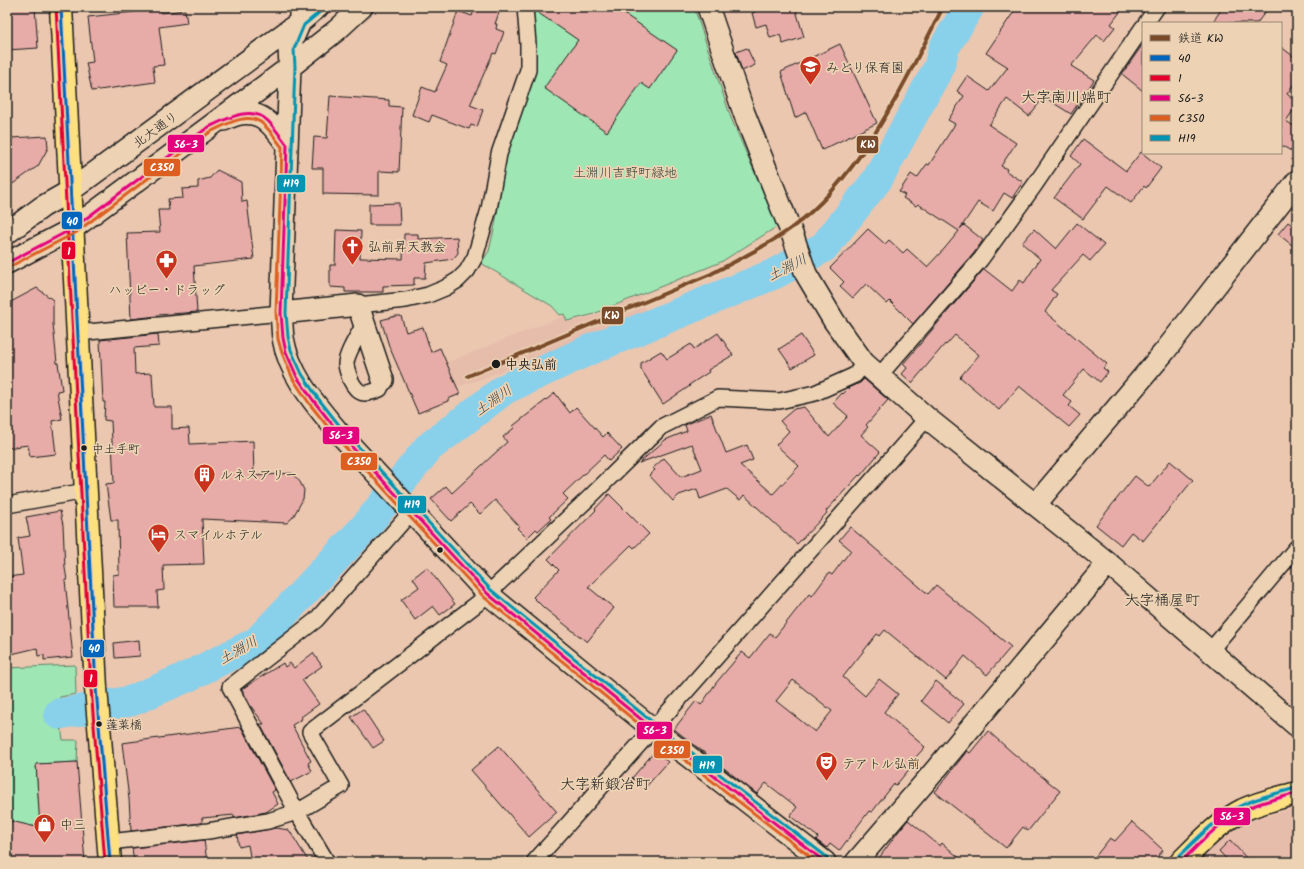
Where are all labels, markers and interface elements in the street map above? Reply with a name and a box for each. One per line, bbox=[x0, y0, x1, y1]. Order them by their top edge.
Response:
legend bbox=[1142, 22, 1282, 154]
text: 鉄道 KW bbox=[1178, 29, 1223, 48]
text: 40 bbox=[1178, 49, 1191, 68]
school or university icon: みどり保育園 bbox=[797, 54, 823, 87]
place label: みどり保育園 bbox=[826, 58, 904, 79]
text: 1 bbox=[1178, 69, 1182, 88]
district label: 大字南川端町 bbox=[1021, 86, 1112, 110]
text: 56-3 bbox=[1178, 89, 1204, 108]
street label: 北大通り bbox=[129, 106, 183, 154]
text: C350 bbox=[1178, 109, 1204, 128]
text: H19 bbox=[1178, 129, 1196, 148]
line badge: 56-3 bbox=[167, 134, 205, 153]
line badge: KW bbox=[856, 135, 879, 154]
text: 56-3 bbox=[173, 136, 198, 154]
text: KW bbox=[860, 136, 876, 154]
line badge: C350 bbox=[143, 158, 181, 177]
text: C350 bbox=[150, 159, 174, 177]
park label: 土淵川吉野町緑地 bbox=[573, 163, 677, 184]
line badge: H19 bbox=[276, 174, 306, 193]
text: H19 bbox=[283, 175, 299, 193]
line badge: 40 bbox=[61, 211, 83, 230]
text: 40 bbox=[66, 213, 78, 231]
church icon: 弘前昇天教会 bbox=[339, 233, 365, 266]
place label: 弘前昇天教会 bbox=[368, 237, 446, 258]
line badge: 1 bbox=[61, 241, 76, 260]
text: 1 bbox=[67, 243, 71, 261]
pharmacy icon: ハッピー・ドラッグ bbox=[154, 248, 180, 281]
water label: 土淵川 bbox=[764, 249, 811, 287]
place label: ハッピー・ドラッグ bbox=[109, 280, 225, 301]
line badge: KW bbox=[601, 306, 624, 325]
text: KW bbox=[604, 307, 620, 325]
place label: 中央弘前 bbox=[505, 355, 557, 376]
marker: 中央弘前 bbox=[490, 358, 502, 370]
water label: 土淵川 bbox=[470, 380, 517, 422]
line badge: 56-3 bbox=[322, 426, 360, 445]
text: 56-3 bbox=[328, 427, 353, 445]
place label: 中土手町 bbox=[92, 440, 140, 459]
marker: 中土手町 bbox=[79, 443, 89, 453]
line badge: C350 bbox=[340, 452, 378, 471]
text: C350 bbox=[347, 453, 371, 471]
building icon: ルネスアリー bbox=[192, 461, 218, 494]
place label: ルネスアリー bbox=[220, 465, 298, 486]
line badge: H19 bbox=[397, 495, 427, 514]
text: H19 bbox=[404, 496, 420, 514]
hotel icon: スマイルホテル bbox=[146, 521, 172, 554]
place label: スマイルホテル bbox=[174, 525, 263, 546]
unlabelled marker bbox=[435, 545, 445, 555]
district label: 大字桶屋町 bbox=[1124, 589, 1200, 613]
water label: 土淵川 bbox=[215, 631, 262, 671]
line badge: 40 bbox=[82, 639, 105, 658]
text: 40 bbox=[88, 640, 100, 658]
line badge: 1 bbox=[83, 669, 98, 688]
text: 1 bbox=[89, 670, 93, 688]
place label: 蓬莱橋 bbox=[106, 716, 142, 735]
marker: 蓬莱橋 bbox=[94, 719, 104, 729]
line badge: 56-3 bbox=[636, 721, 673, 740]
text: 56-3 bbox=[642, 722, 667, 740]
line badge: C350 bbox=[653, 740, 691, 759]
text: C350 bbox=[660, 742, 684, 760]
theatre icon: テアトル弘前 bbox=[814, 750, 840, 783]
place label: テアトル弘前 bbox=[842, 754, 920, 775]
line badge: H19 bbox=[692, 755, 723, 774]
text: H19 bbox=[699, 757, 715, 775]
district label: 大字新鍛冶町 bbox=[560, 773, 651, 797]
line badge: 56-3 bbox=[1213, 807, 1251, 826]
text: 56-3 bbox=[1219, 808, 1244, 826]
shop icon: 中三 bbox=[32, 811, 58, 844]
place label: 中三 bbox=[60, 815, 86, 836]

